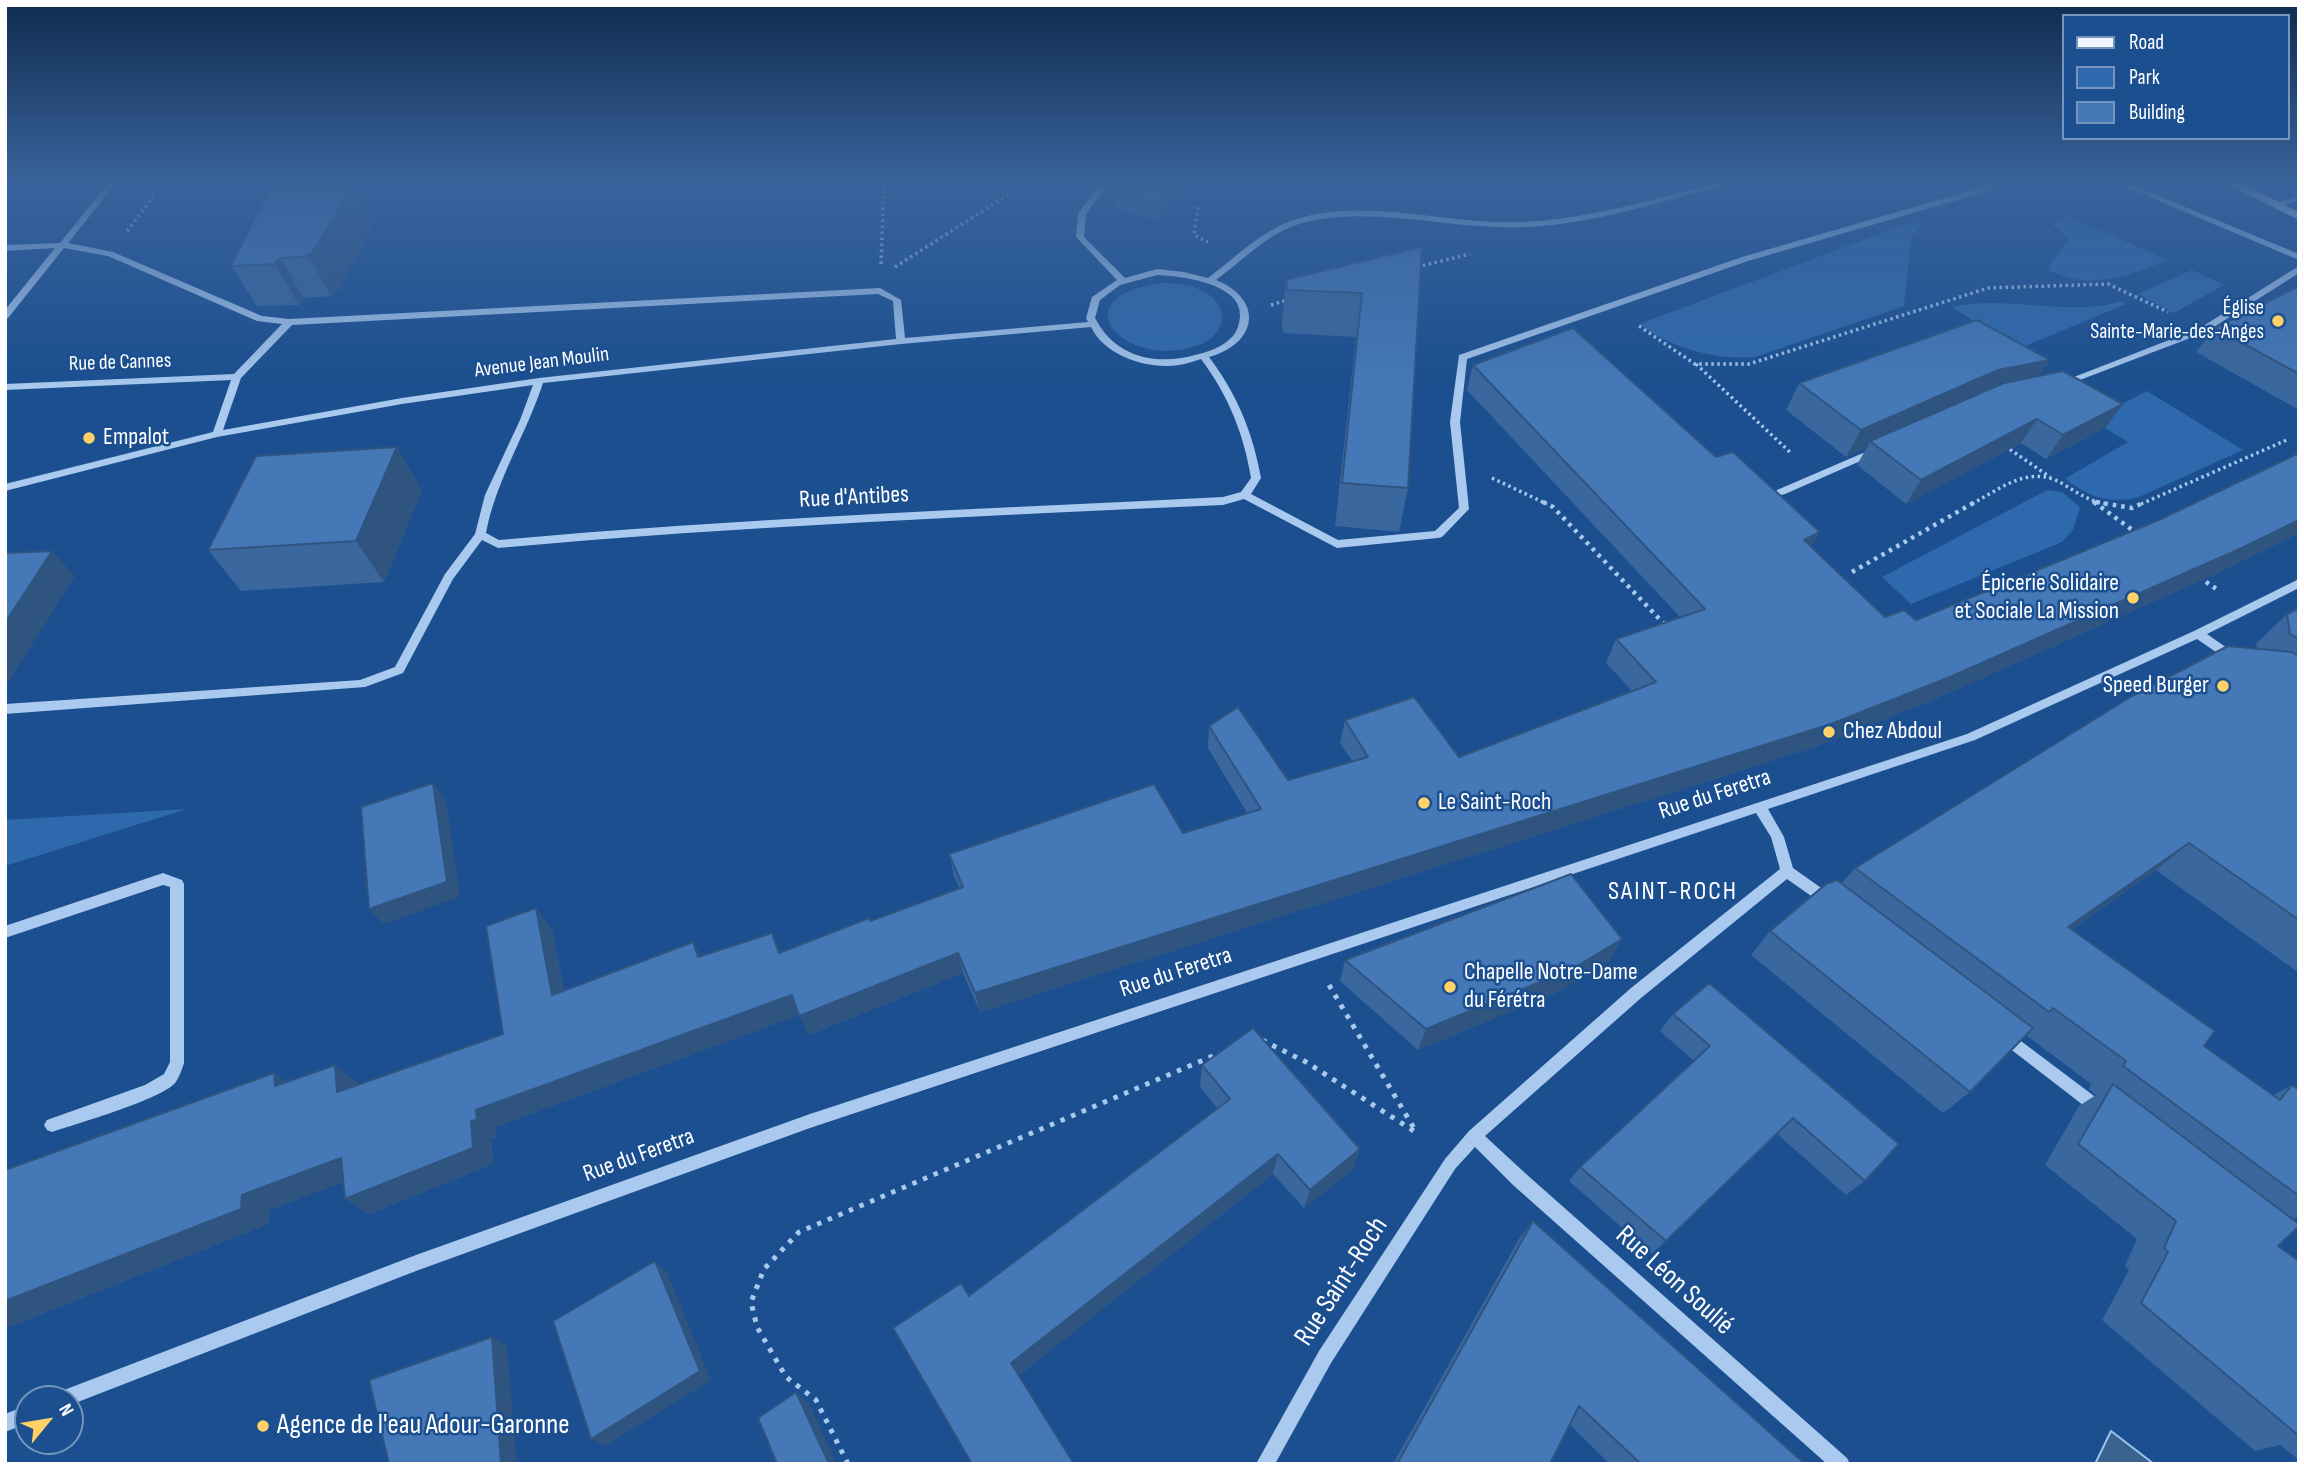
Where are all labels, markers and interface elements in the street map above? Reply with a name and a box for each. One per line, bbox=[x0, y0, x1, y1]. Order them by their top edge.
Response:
legend bbox=[2062, 14, 2290, 140]
text: Road bbox=[2129, 30, 2164, 55]
text: Park bbox=[2129, 65, 2160, 90]
text: Building bbox=[2129, 100, 2185, 125]
place label: Église Sainte-Marie-des-Anges bbox=[2090, 296, 2264, 346]
marker: Église Sainte-Marie-des-Anges bbox=[2270, 313, 2286, 329]
street label: Avenue Jean Moulin bbox=[473, 342, 611, 384]
street label: Rue de Cannes bbox=[68, 349, 172, 377]
place label: Empalot bbox=[103, 424, 169, 452]
marker: Empalot bbox=[81, 430, 97, 446]
street label: Rue d'Antibes bbox=[799, 481, 909, 515]
place label: Épicerie Solidaire et Sociale La Mission bbox=[1955, 570, 2119, 626]
marker: Épicerie Solidaire et Sociale La Mission bbox=[2125, 590, 2141, 606]
place label: Speed Burger bbox=[2103, 672, 2209, 700]
marker: Speed Burger bbox=[2215, 678, 2231, 694]
place label: Chez Abdoul bbox=[1843, 718, 1942, 746]
marker: Chez Abdoul bbox=[1821, 724, 1837, 740]
street label: Rue du Feretra bbox=[1655, 763, 1775, 827]
place label: Le Saint-Roch bbox=[1438, 789, 1551, 817]
marker: Le Saint-Roch bbox=[1416, 795, 1432, 811]
district label: SAINT-ROCH bbox=[1609, 876, 1737, 908]
street label: Rue du Feretra bbox=[1116, 941, 1236, 1005]
place label: Chapelle Notre-Dame du Férétra bbox=[1464, 959, 1638, 1015]
marker: Chapelle Notre-Dame du Férétra bbox=[1442, 979, 1458, 995]
street label: Rue du Feretra bbox=[580, 1123, 698, 1189]
street label: Rue Saint-Roch bbox=[1288, 1211, 1396, 1353]
street label: Rue Léon Soulié bbox=[1608, 1219, 1740, 1343]
north arrow bbox=[14, 1385, 84, 1455]
text: N bbox=[53, 1400, 78, 1420]
place label: Agence de l'eau Adour-Garonne bbox=[277, 1409, 569, 1443]
marker: Agence de l'eau Adour-Garonne bbox=[255, 1418, 271, 1434]

